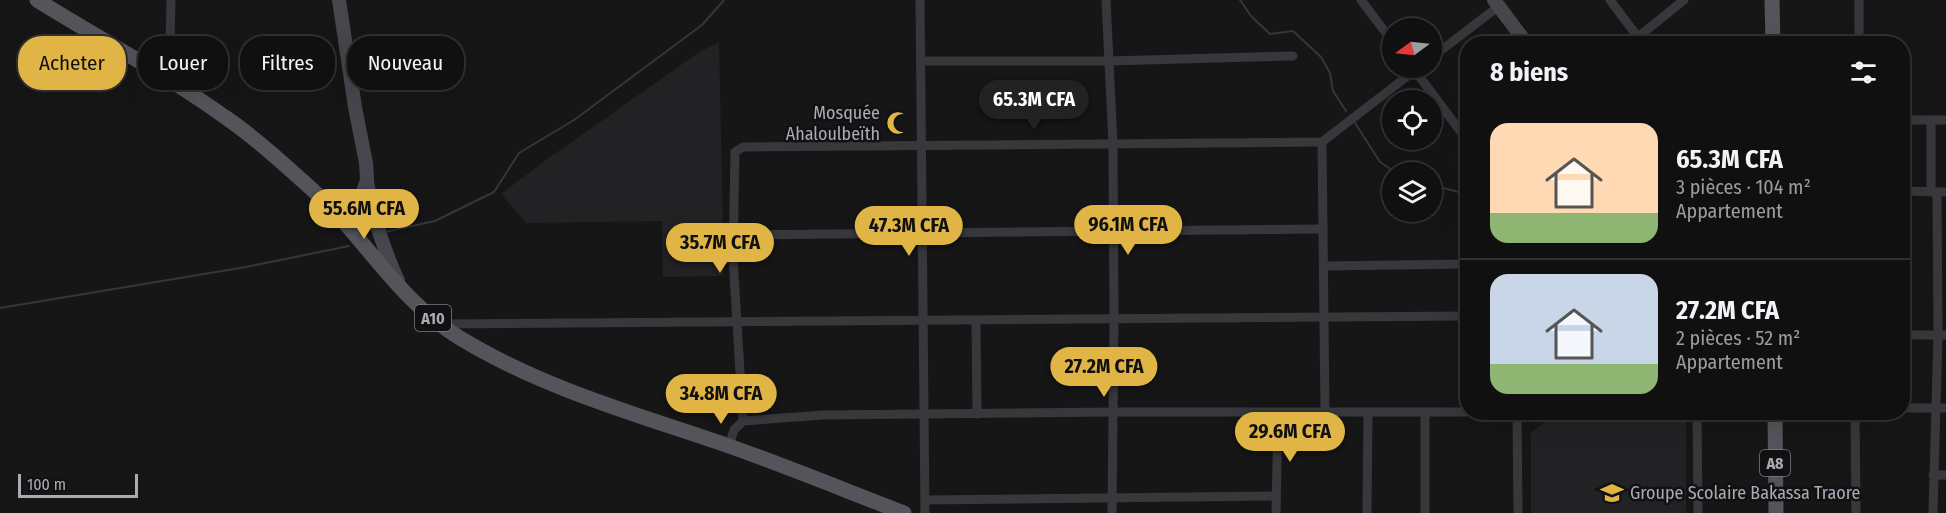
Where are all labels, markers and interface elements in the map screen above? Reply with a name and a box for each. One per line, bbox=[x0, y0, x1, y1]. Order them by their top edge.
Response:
north arrow bbox=[1382, 18, 1442, 78]
map controls bbox=[1382, 18, 1442, 222]
chip: Acheter bbox=[18, 36, 126, 90]
chip: Louer bbox=[138, 36, 228, 90]
chip: Filtres bbox=[240, 36, 335, 90]
chip: Nouveau bbox=[347, 36, 464, 90]
icon: filters bbox=[1847, 56, 1880, 89]
text: 8 biens bbox=[1490, 57, 1568, 88]
pin: 65.3M CFA bbox=[965, 80, 1103, 131]
text: 65.3M CFA bbox=[993, 87, 1075, 111]
button: locate bbox=[1382, 90, 1442, 150]
place label: Mosquée Ahaloulbeïth bbox=[786, 102, 880, 145]
mosque icon: Mosquée Ahaloulbeïth bbox=[885, 110, 911, 136]
text: 65.3M CFA bbox=[1676, 144, 1783, 175]
icon: home bbox=[1538, 147, 1610, 219]
button: layers bbox=[1382, 162, 1442, 222]
text: 3 pièces · 104 m² bbox=[1676, 175, 1811, 199]
pin: 55.6M CFA bbox=[295, 189, 433, 240]
text: 55.6M CFA bbox=[323, 196, 405, 220]
text: Appartement bbox=[1676, 199, 1783, 223]
pin: 96.1M CFA bbox=[1059, 205, 1197, 256]
pin: 47.3M CFA bbox=[840, 206, 978, 257]
text: 96.1M CFA bbox=[1088, 212, 1168, 236]
text: 47.3M CFA bbox=[869, 213, 949, 237]
pin: 35.7M CFA bbox=[651, 223, 789, 274]
text: 35.7M CFA bbox=[680, 230, 760, 254]
text: 27.2M CFA bbox=[1676, 295, 1779, 326]
icon: home bbox=[1538, 298, 1610, 370]
road number: A10 bbox=[415, 305, 451, 331]
text: 2 pièces · 52 m² bbox=[1676, 326, 1800, 350]
pin: 27.2M CFA bbox=[1035, 347, 1173, 398]
text: Appartement bbox=[1676, 350, 1783, 374]
text: 27.2M CFA bbox=[1064, 354, 1144, 378]
pin: 34.8M CFA bbox=[652, 374, 790, 425]
text: 34.8M CFA bbox=[680, 381, 762, 405]
pin: 29.6M CFA bbox=[1221, 412, 1359, 463]
text: 29.6M CFA bbox=[1249, 419, 1331, 443]
road number: A8 bbox=[1760, 450, 1790, 476]
scale bar bbox=[18, 471, 138, 498]
text: 100 m bbox=[27, 475, 66, 494]
school or university icon: Groupe Scolaire Bakassa Traore bbox=[1599, 480, 1625, 506]
place label: Groupe Scolaire Bakassa Traore bbox=[1630, 482, 1861, 504]

